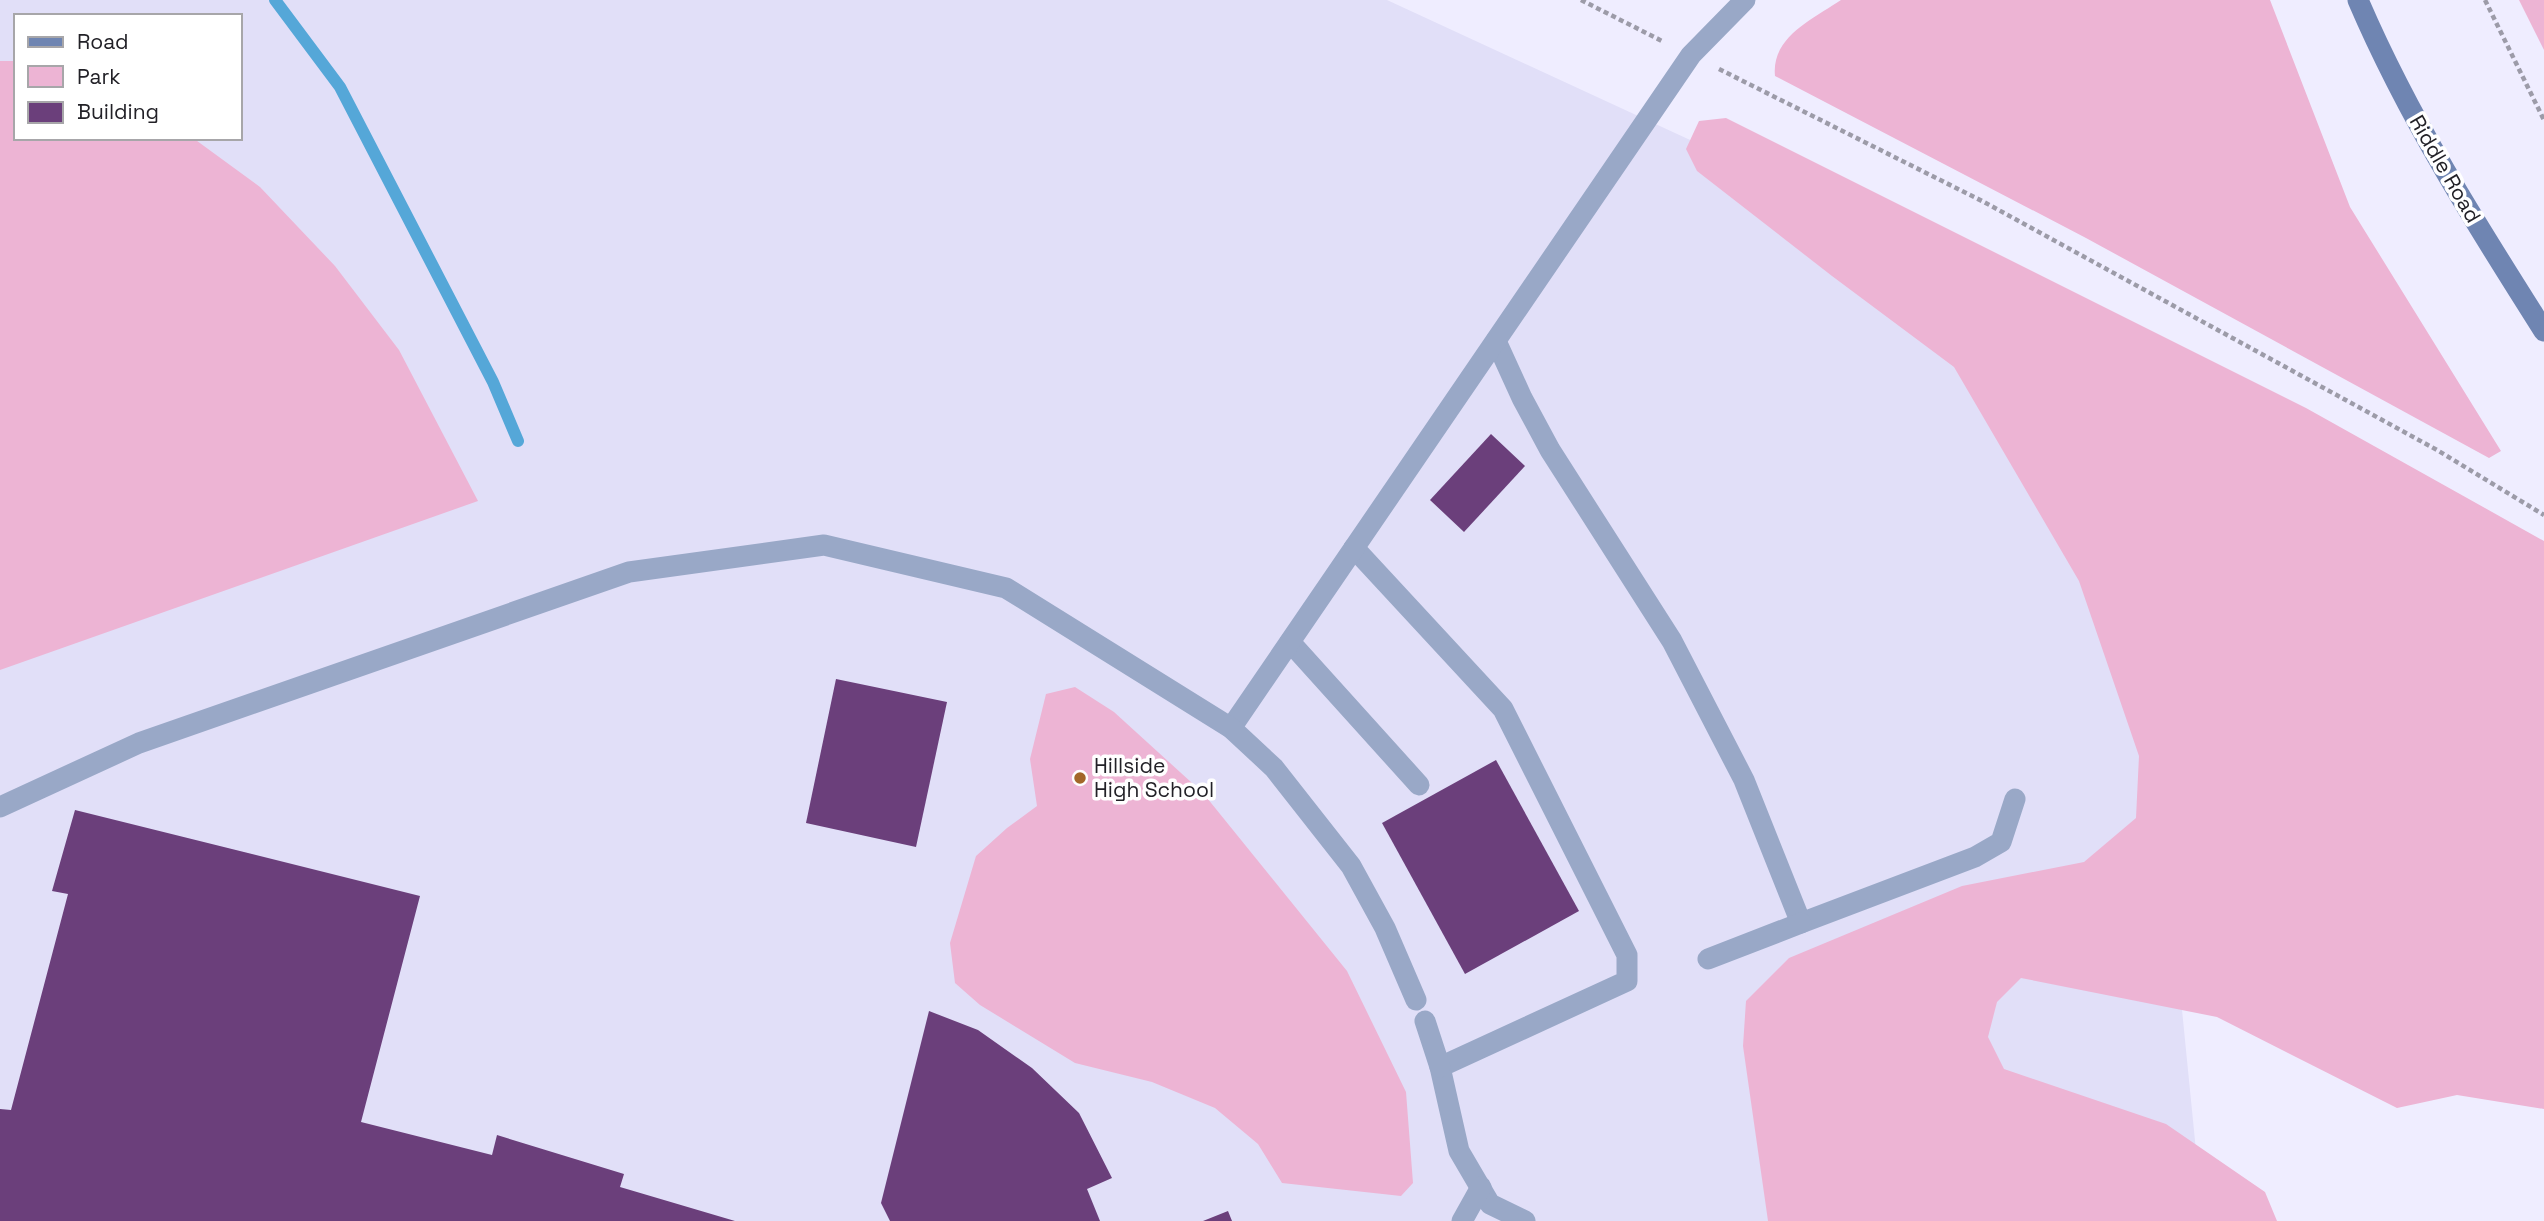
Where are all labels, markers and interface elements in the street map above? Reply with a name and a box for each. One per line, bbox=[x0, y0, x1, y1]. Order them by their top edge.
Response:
legend bbox=[14, 14, 242, 140]
text: Road bbox=[77, 28, 129, 55]
text: Park bbox=[77, 63, 121, 90]
text: Building bbox=[77, 98, 159, 125]
street label: Riddle Road bbox=[2404, 110, 2487, 227]
place label: Hillside High School bbox=[1094, 752, 1214, 803]
marker: Hillside High School bbox=[1072, 770, 1088, 786]

